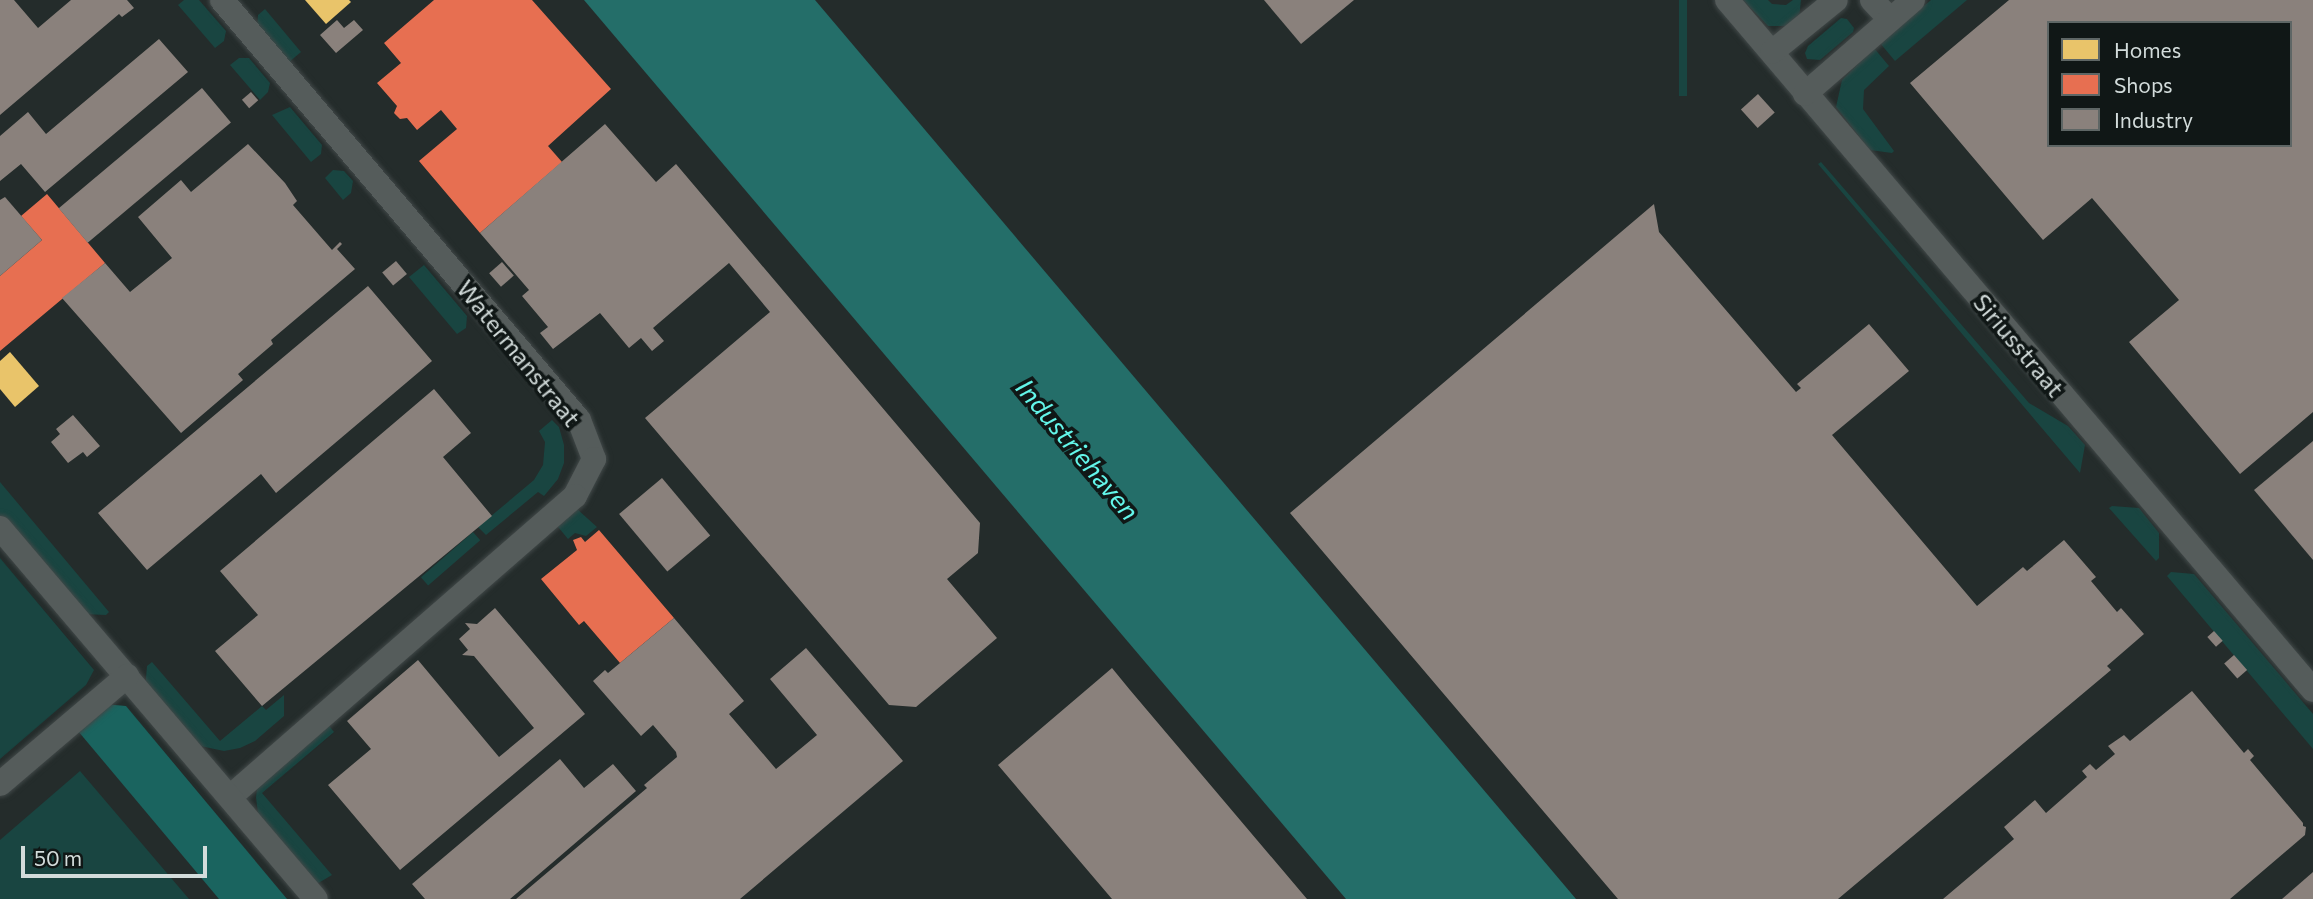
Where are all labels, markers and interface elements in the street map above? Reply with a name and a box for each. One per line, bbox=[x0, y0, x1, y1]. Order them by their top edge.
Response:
legend bbox=[2047, 21, 2292, 147]
text: Homes bbox=[2114, 37, 2181, 62]
text: Shops bbox=[2114, 72, 2173, 97]
text: Industry bbox=[2114, 107, 2193, 132]
street label: Watermanstraat bbox=[451, 274, 587, 432]
street label: Siriusstraat bbox=[1968, 288, 2070, 402]
water label: Industriehaven bbox=[1010, 372, 1146, 526]
scale bar bbox=[24, 832, 210, 876]
text: 50 m bbox=[34, 845, 82, 870]

